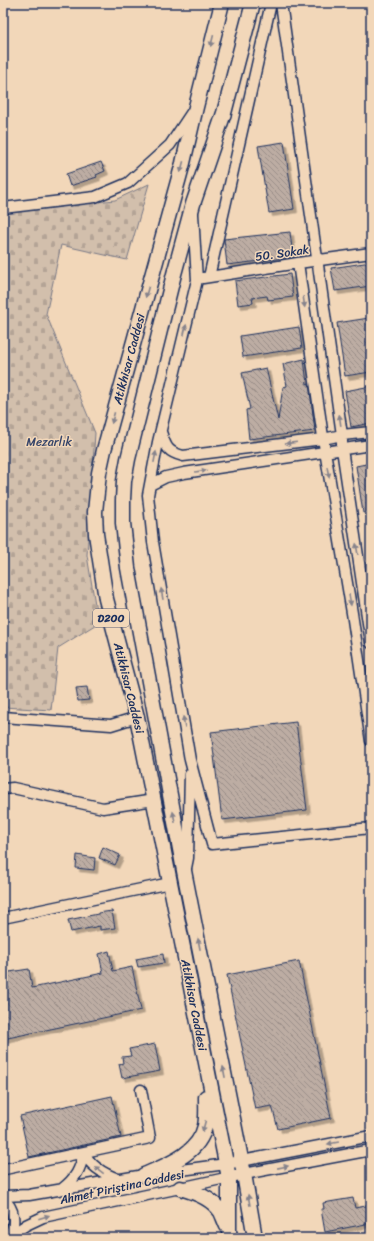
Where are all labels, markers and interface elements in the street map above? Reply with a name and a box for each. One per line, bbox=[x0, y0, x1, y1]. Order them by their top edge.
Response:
one-way arrow bbox=[209, 35, 215, 47]
one-way arrow bbox=[179, 161, 185, 173]
street label: 50. Sokak bbox=[254, 238, 311, 268]
one-way arrow bbox=[144, 286, 150, 299]
one-way arrow bbox=[301, 296, 307, 308]
street label: Atikhisar Caddesi bbox=[106, 311, 152, 408]
one-way arrow bbox=[182, 324, 188, 336]
one-way arrow bbox=[110, 412, 116, 424]
one-way arrow bbox=[337, 414, 343, 426]
park label: Mezarlık bbox=[26, 431, 72, 453]
one-way arrow bbox=[285, 440, 297, 446]
one-way arrow bbox=[153, 450, 159, 463]
one-way arrow bbox=[325, 466, 331, 478]
one-way arrow bbox=[194, 467, 207, 473]
one-way arrow bbox=[354, 543, 360, 555]
one-way arrow bbox=[159, 588, 165, 600]
one-way arrow bbox=[347, 594, 353, 606]
road number: D200 bbox=[93, 609, 129, 627]
street label: Atikhisar Caddesi bbox=[107, 639, 151, 737]
one-way arrow bbox=[181, 716, 187, 728]
one-way arrow bbox=[171, 811, 177, 823]
one-way arrow bbox=[195, 938, 201, 951]
street label: Atikhisar Caddesi bbox=[174, 956, 214, 1053]
one-way arrow bbox=[220, 1066, 226, 1078]
one-way arrow bbox=[201, 1120, 207, 1132]
one-way arrow bbox=[327, 1141, 339, 1147]
street label: Ahmet Piriştina Caddesi bbox=[57, 1163, 187, 1211]
one-way arrow bbox=[276, 1163, 289, 1169]
one-way arrow bbox=[94, 1165, 105, 1174]
one-way arrow bbox=[245, 1193, 251, 1206]
one-way arrow bbox=[38, 1214, 50, 1220]

